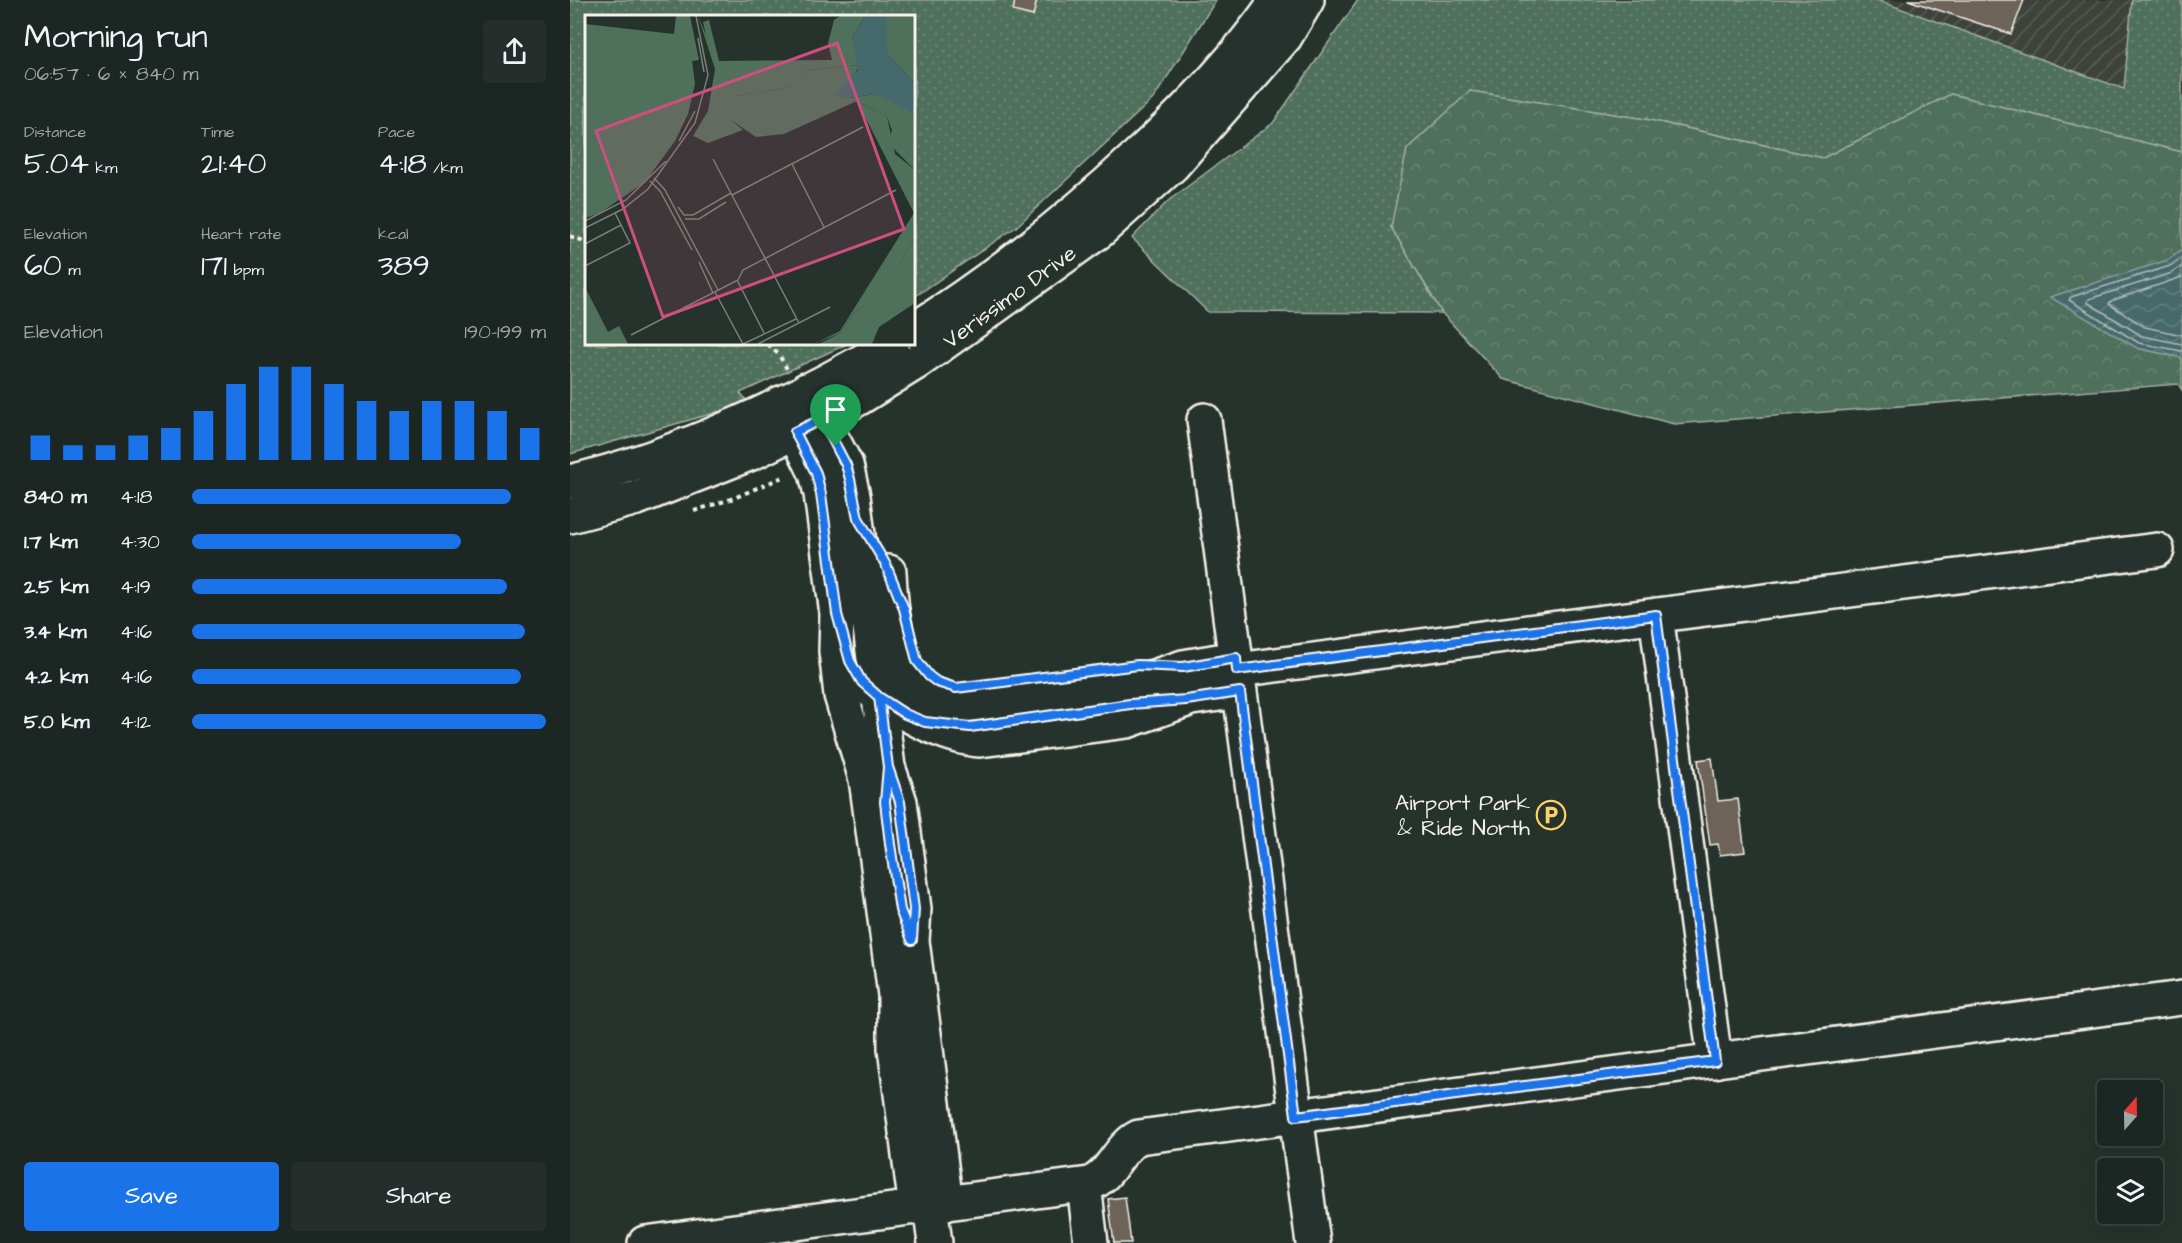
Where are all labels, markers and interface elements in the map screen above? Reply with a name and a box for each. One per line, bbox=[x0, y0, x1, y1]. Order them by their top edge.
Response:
text: Morning run bbox=[24, 14, 208, 60]
inset map bbox=[585, 15, 915, 345]
button: share bbox=[483, 20, 546, 83]
text: 06:57 · 6 × 840 m bbox=[24, 60, 199, 88]
text: Distance bbox=[24, 121, 86, 143]
text: Time bbox=[201, 121, 235, 143]
text: Pace bbox=[378, 121, 415, 143]
text: 5.04 bbox=[24, 143, 89, 185]
text: 21:40 bbox=[201, 143, 266, 185]
text: 4:18 bbox=[378, 143, 427, 185]
text: km bbox=[89, 157, 118, 179]
text: /km bbox=[427, 157, 463, 179]
text: Elevation bbox=[24, 223, 87, 245]
text: Heart rate bbox=[201, 223, 281, 245]
text: kcal bbox=[378, 223, 409, 245]
street label: Verissimo Drive bbox=[937, 238, 1083, 356]
text: 60 bbox=[24, 245, 62, 287]
text: 171 bbox=[201, 245, 227, 287]
text: 389 bbox=[378, 245, 430, 287]
text: m bbox=[62, 259, 81, 281]
text: bpm bbox=[227, 259, 264, 281]
text: Elevation bbox=[24, 318, 103, 346]
text: 190–199 m bbox=[464, 318, 546, 346]
pin bbox=[810, 384, 861, 446]
icon: arrive bbox=[819, 393, 852, 426]
text: 840 m bbox=[24, 483, 87, 511]
text: 4:18 bbox=[120, 483, 152, 511]
text: 1.7 km bbox=[24, 528, 78, 556]
text: 4:30 bbox=[120, 528, 160, 556]
text: 2.5 km bbox=[24, 573, 88, 601]
text: 4:19 bbox=[120, 573, 151, 601]
text: 3.4 km bbox=[24, 618, 86, 646]
text: 4:16 bbox=[120, 618, 152, 646]
text: 4.2 km bbox=[24, 663, 88, 691]
text: 4:16 bbox=[120, 663, 152, 691]
text: 5.0 km bbox=[24, 708, 89, 736]
text: 4:12 bbox=[120, 708, 151, 736]
place label: Airport Park & Ride North bbox=[1395, 788, 1530, 844]
parking icon: Airport Park & Ride North bbox=[1535, 799, 1567, 831]
north arrow bbox=[2097, 1080, 2163, 1146]
map controls bbox=[2097, 1080, 2163, 1224]
button: layers bbox=[2097, 1158, 2163, 1224]
button: Save bbox=[24, 1162, 279, 1231]
button: Share bbox=[291, 1162, 546, 1231]

